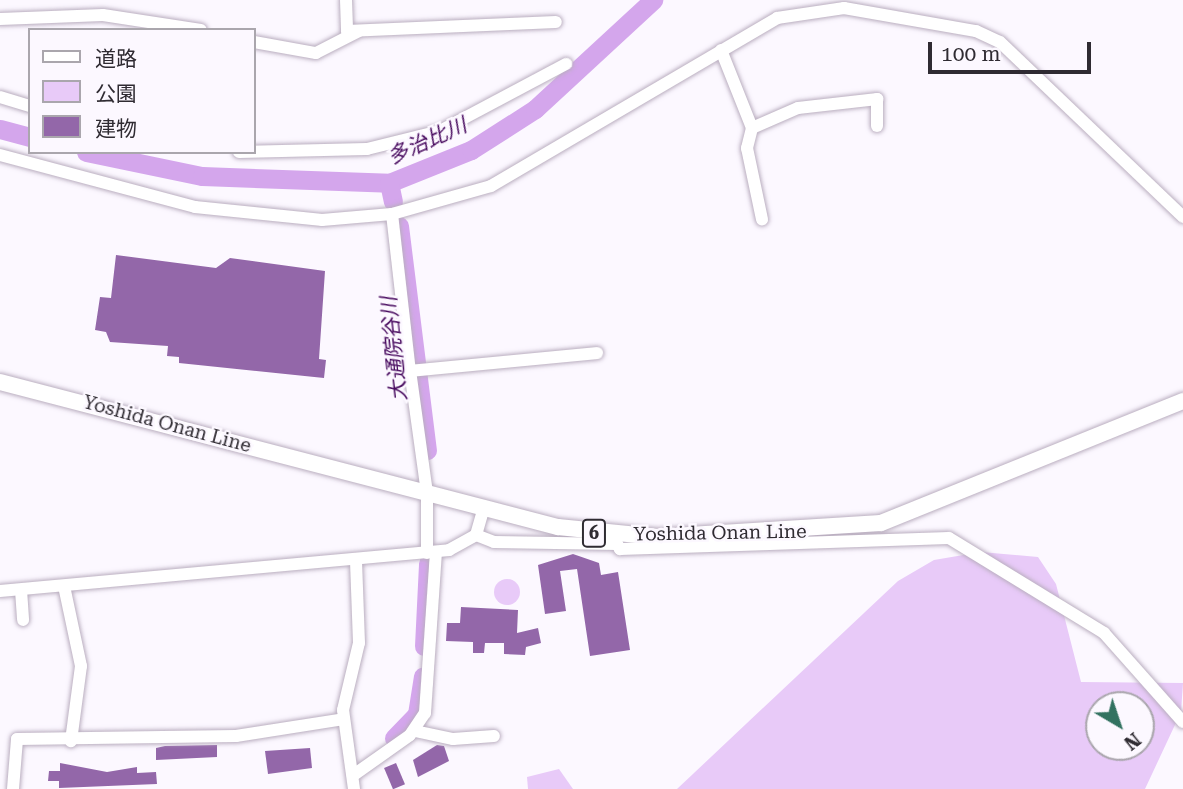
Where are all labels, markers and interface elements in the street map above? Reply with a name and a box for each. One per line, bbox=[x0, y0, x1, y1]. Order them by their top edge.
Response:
legend bbox=[28, 28, 256, 154]
scale bar bbox=[931, 28, 1094, 72]
text: 100 m bbox=[941, 42, 1001, 66]
text: 道路 bbox=[95, 47, 137, 71]
text: 公園 bbox=[95, 82, 137, 106]
water label: 多治比川 bbox=[384, 112, 470, 170]
text: 建物 bbox=[95, 117, 137, 141]
water label: 大通院谷川 bbox=[376, 295, 412, 403]
street label: Yoshida Onan Line bbox=[80, 391, 254, 457]
road number: 6 bbox=[582, 518, 606, 548]
street label: Yoshida Onan Line bbox=[633, 520, 807, 546]
north arrow bbox=[1085, 691, 1155, 761]
text: N bbox=[1119, 728, 1145, 755]

